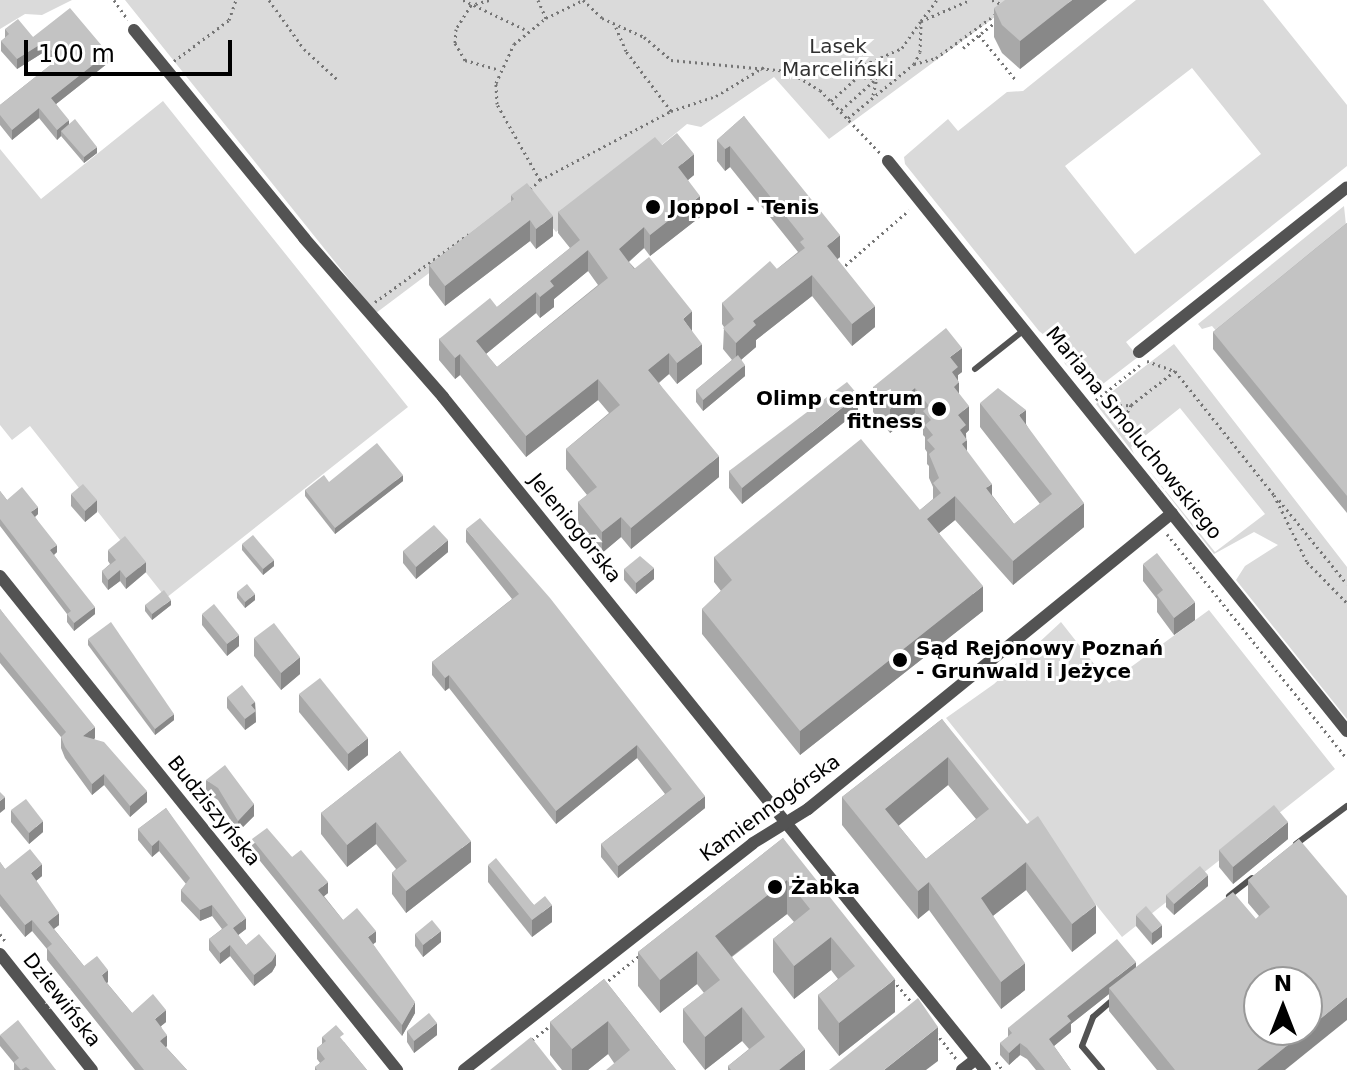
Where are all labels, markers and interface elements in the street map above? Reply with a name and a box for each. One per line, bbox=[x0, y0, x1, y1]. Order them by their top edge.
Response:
scale bar bbox=[28, 24, 236, 74]
park label: Lasek Marceliński bbox=[782, 35, 894, 82]
text: 100 m bbox=[38, 40, 115, 68]
place label: Joppol - Tenis bbox=[669, 195, 819, 219]
marker: Joppol - Tenis bbox=[644, 198, 662, 216]
street label: Mariana Smoluchowskiego bbox=[1041, 322, 1227, 544]
place label: Olimp centrum fitness bbox=[756, 386, 923, 433]
marker: Olimp centrum fitness bbox=[930, 400, 948, 418]
street label: Jeleniogórska bbox=[524, 469, 626, 587]
place label: Sąd Rejonowy Poznań - Grunwald i Jeżyce bbox=[916, 636, 1163, 683]
marker: Sąd Rejonowy Poznań - Grunwald i Jeżyce bbox=[891, 651, 909, 669]
street label: Kamiennogórska bbox=[695, 749, 845, 867]
street label: Budziszyńska bbox=[162, 751, 266, 871]
place label: Żabka bbox=[791, 875, 860, 899]
marker: Żabka bbox=[766, 878, 784, 896]
street label: Dziewińska bbox=[18, 948, 106, 1052]
north arrow bbox=[1243, 966, 1323, 1046]
text: N bbox=[1274, 971, 1292, 996]

